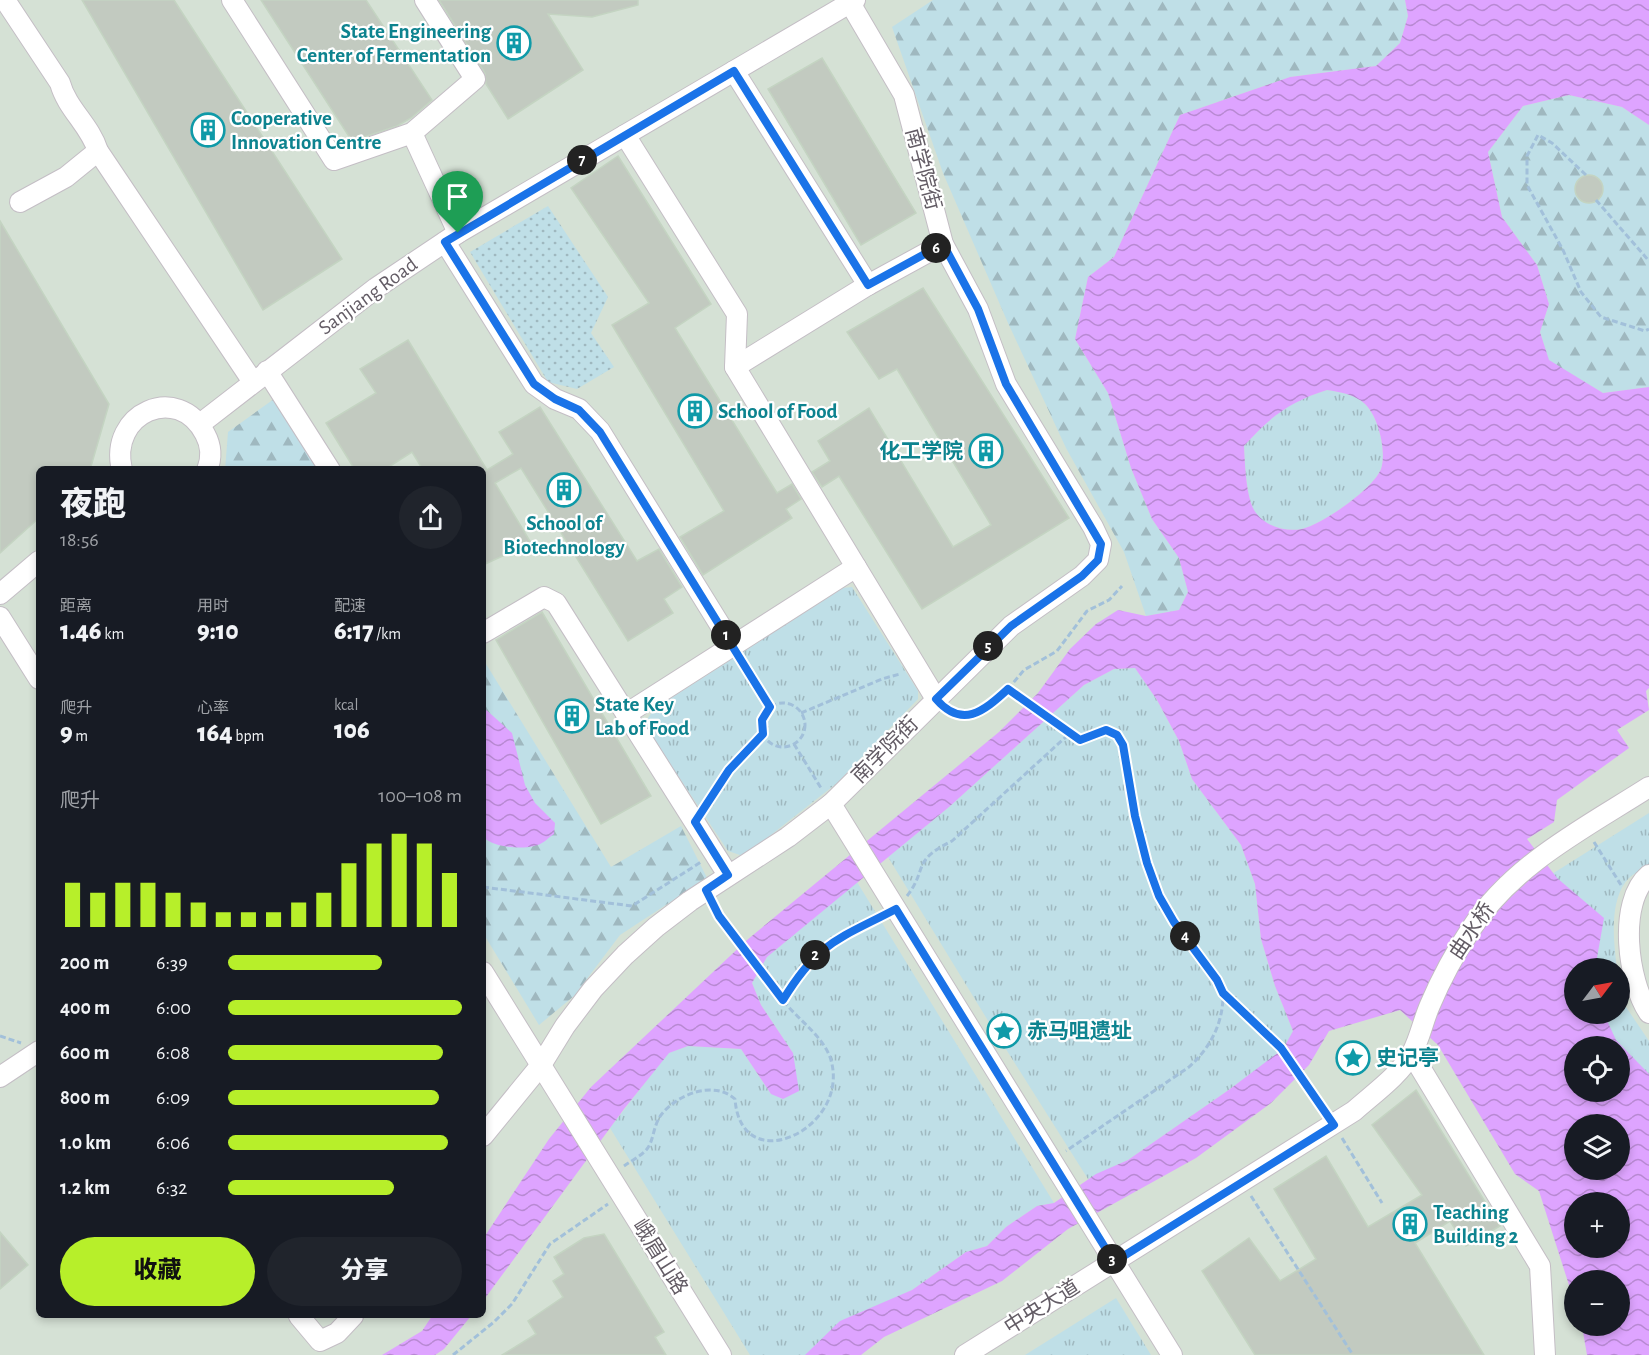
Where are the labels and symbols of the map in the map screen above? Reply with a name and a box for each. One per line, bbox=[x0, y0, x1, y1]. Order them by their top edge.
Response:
place label: State Engineering Center of Fermentation bbox=[297, 21, 491, 66]
building icon: State Engineering Center of Fermentation bbox=[496, 25, 532, 61]
place label: Cooperative Innovation Centre bbox=[231, 108, 382, 153]
building icon: Cooperative Innovation Centre bbox=[190, 112, 226, 148]
street label: 南学院街 bbox=[902, 125, 945, 212]
pin: 7 bbox=[567, 145, 597, 175]
pin bbox=[432, 171, 483, 233]
pin: 6 bbox=[921, 233, 951, 263]
street label: Sanjiang Road bbox=[315, 253, 421, 339]
building icon: School of Food bbox=[677, 393, 713, 429]
place label: School of Food bbox=[718, 401, 838, 422]
building icon: 化工学院 bbox=[968, 433, 1004, 469]
place label: 化工学院 bbox=[879, 440, 963, 462]
building icon: School of Biotechnology bbox=[546, 472, 582, 508]
place label: School of Biotechnology bbox=[503, 513, 625, 558]
pin: 1 bbox=[711, 620, 741, 650]
pin: 5 bbox=[973, 631, 1003, 661]
place label: State Key Lab of Food bbox=[595, 694, 689, 739]
building icon: State Key Lab of Food bbox=[554, 698, 590, 734]
street label: 南学院街 bbox=[847, 712, 922, 787]
street label: 曲水桥 bbox=[1445, 898, 1498, 963]
pin: 4 bbox=[1170, 921, 1200, 951]
pin: 2 bbox=[800, 940, 830, 970]
north arrow bbox=[1564, 958, 1630, 1024]
place icon: 赤马咀遗址 bbox=[986, 1013, 1022, 1049]
place label: 赤马咀遗址 bbox=[1027, 1020, 1132, 1042]
place icon: 史记亭 bbox=[1335, 1040, 1371, 1076]
place label: 史记亭 bbox=[1376, 1046, 1439, 1069]
place label: Teaching Building 2 bbox=[1433, 1202, 1518, 1247]
building icon: Teaching Building 2 bbox=[1392, 1206, 1428, 1242]
street label: 峨眉山路 bbox=[629, 1215, 692, 1298]
pin: 3 bbox=[1097, 1244, 1127, 1274]
street label: 中央大道 bbox=[1000, 1275, 1083, 1338]

